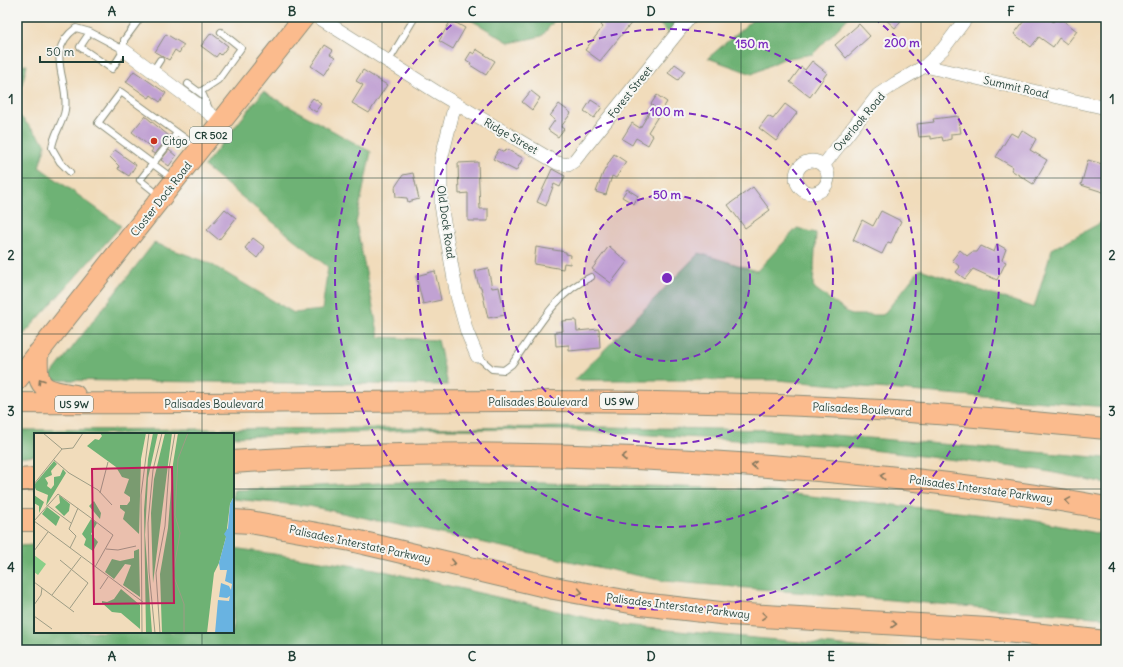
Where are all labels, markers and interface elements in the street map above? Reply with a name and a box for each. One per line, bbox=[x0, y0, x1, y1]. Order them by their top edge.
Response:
text: A bbox=[108, 3, 117, 20]
text: B bbox=[288, 3, 297, 20]
text: C bbox=[468, 3, 477, 20]
text: D bbox=[646, 3, 656, 20]
text: E bbox=[827, 3, 835, 20]
text: F bbox=[1007, 3, 1015, 20]
text: 200 m bbox=[884, 35, 920, 50]
text: 150 m bbox=[736, 36, 769, 51]
scale bar bbox=[40, 38, 123, 64]
text: 50 m bbox=[46, 44, 75, 59]
street label: Forest Street bbox=[605, 63, 655, 121]
street label: Summit Road bbox=[982, 73, 1050, 101]
street label: Overlook Road bbox=[830, 89, 888, 155]
text: 1 bbox=[8, 91, 14, 108]
text: 1 bbox=[1109, 91, 1115, 108]
text: 100 m bbox=[650, 104, 684, 119]
street label: Ridge Street bbox=[482, 115, 541, 157]
road number: CR 502 bbox=[190, 127, 232, 143]
place label: Citgo bbox=[162, 134, 188, 148]
marker: Citgo bbox=[149, 136, 159, 146]
street label: Closter Dock Road bbox=[127, 158, 195, 239]
street label: Old Dock Road bbox=[434, 185, 458, 260]
text: 50 m bbox=[653, 187, 682, 202]
text: 2 bbox=[7, 247, 15, 264]
text: 2 bbox=[1108, 247, 1116, 264]
centre of rings bbox=[660, 271, 674, 285]
one-way arrow bbox=[39, 379, 46, 386]
road number: US 9W bbox=[600, 393, 638, 409]
street label: Palisades Boulevard bbox=[488, 395, 588, 409]
road number: US 9W bbox=[55, 396, 93, 412]
street label: Palisades Boulevard bbox=[164, 397, 264, 411]
street label: Palisades Boulevard bbox=[812, 399, 913, 419]
text: 3 bbox=[7, 403, 15, 420]
text: 3 bbox=[1108, 403, 1116, 420]
inset map bbox=[34, 433, 234, 633]
one-way arrow bbox=[621, 453, 627, 461]
one-way arrow bbox=[751, 461, 757, 470]
one-way arrow bbox=[880, 472, 886, 481]
street label: Palisades Interstate Parkway bbox=[908, 472, 1054, 506]
one-way arrow bbox=[1064, 497, 1071, 506]
street label: Palisades Interstate Parkway bbox=[288, 522, 432, 566]
text: 4 bbox=[7, 559, 15, 576]
one-way arrow bbox=[450, 559, 456, 567]
text: 4 bbox=[1108, 559, 1116, 576]
one-way arrow bbox=[577, 588, 583, 596]
street label: Palisades Interstate Parkway bbox=[605, 590, 751, 622]
one-way arrow bbox=[761, 612, 767, 621]
one-way arrow bbox=[891, 620, 897, 628]
text: A bbox=[108, 648, 117, 665]
text: B bbox=[288, 648, 297, 665]
text: C bbox=[468, 648, 477, 665]
text: D bbox=[646, 648, 656, 665]
text: E bbox=[827, 648, 835, 665]
text: F bbox=[1007, 648, 1015, 665]

